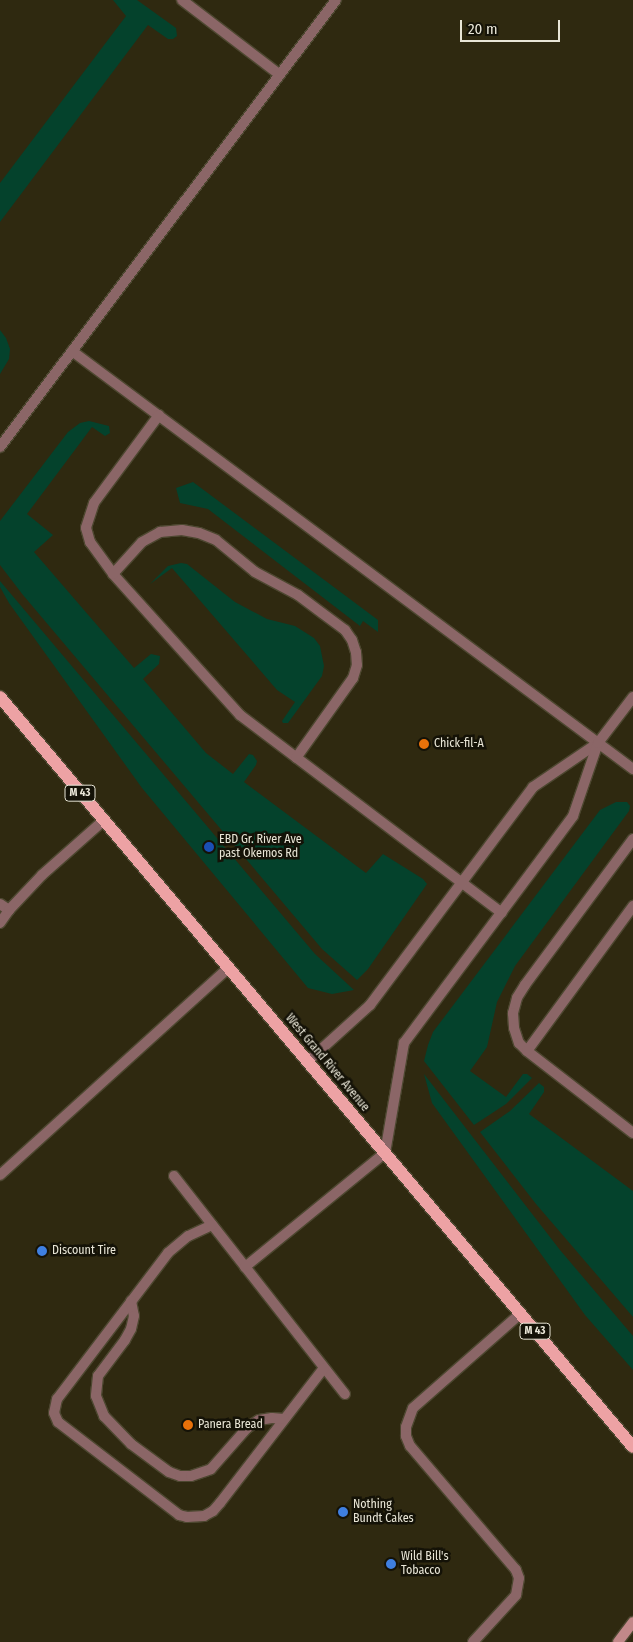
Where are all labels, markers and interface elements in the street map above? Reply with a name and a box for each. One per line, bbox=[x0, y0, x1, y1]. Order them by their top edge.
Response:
scale bar bbox=[463, 10, 563, 42]
text: 20 m bbox=[468, 20, 498, 38]
place label: Chick-fil-A bbox=[434, 737, 484, 751]
marker: Chick-fil-A bbox=[418, 738, 430, 750]
road number: M 43 bbox=[64, 784, 96, 801]
place label: EBD Gr. River Ave past Okemos Rd bbox=[219, 833, 302, 861]
marker: EBD Gr. River Ave past Okemos Rd bbox=[203, 841, 215, 853]
street label: West Grand River Avenue bbox=[282, 1011, 372, 1115]
place label: Discount Tire bbox=[52, 1244, 116, 1258]
marker: Discount Tire bbox=[36, 1245, 48, 1257]
road number: M 43 bbox=[519, 1322, 551, 1340]
place label: Panera Bread bbox=[198, 1418, 263, 1432]
marker: Panera Bread bbox=[182, 1419, 194, 1431]
place label: Nothing Bundt Cakes bbox=[353, 1498, 414, 1526]
marker: Nothing Bundt Cakes bbox=[337, 1506, 349, 1518]
place label: Wild Bill's Tobacco bbox=[401, 1550, 449, 1578]
marker: Wild Bill's Tobacco bbox=[385, 1558, 397, 1570]

